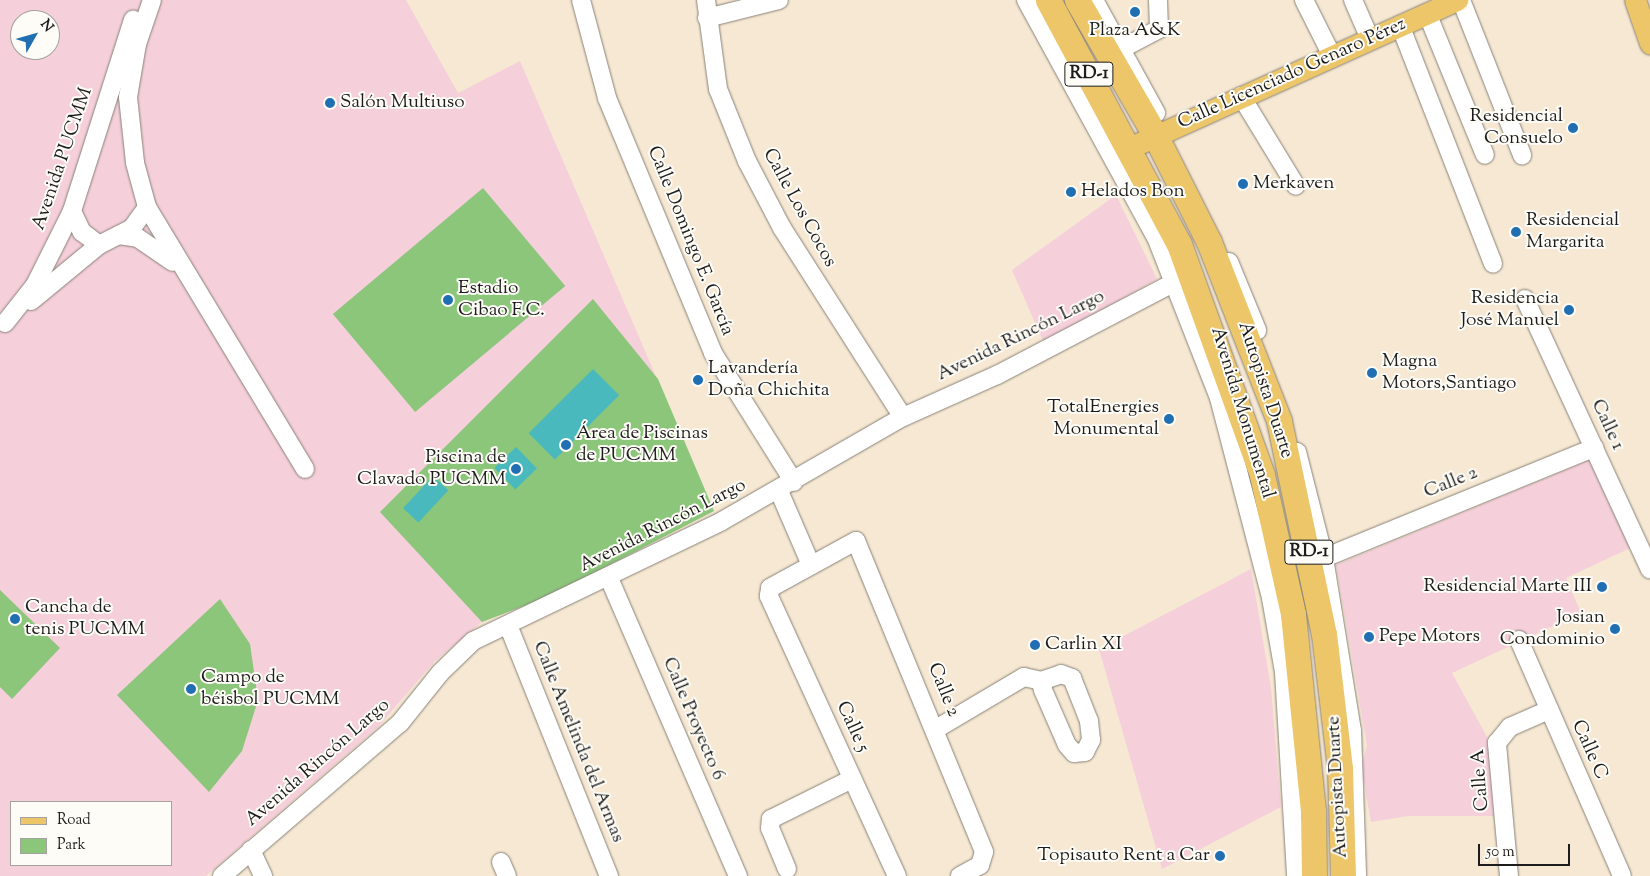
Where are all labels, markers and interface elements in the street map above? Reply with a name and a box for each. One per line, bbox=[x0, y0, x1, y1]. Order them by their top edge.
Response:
marker: Plaza A&K bbox=[1129, 6, 1141, 18]
north arrow bbox=[10, 10, 60, 60]
street label: Calle Licenciado Genaro Pérez bbox=[1174, 13, 1410, 135]
text: N bbox=[35, 16, 57, 37]
place label: Plaza A&K bbox=[1089, 20, 1181, 42]
road number: RD-1 bbox=[1064, 59, 1114, 90]
street label: Avenida PUCMM bbox=[28, 85, 98, 233]
place label: Salón Multiuso bbox=[340, 92, 465, 114]
marker: Salón Multiuso bbox=[324, 97, 336, 109]
place label: Residencial Consuelo bbox=[1470, 106, 1563, 150]
marker: Residencial Consuelo bbox=[1567, 122, 1579, 134]
street label: Calle Domingo E. García bbox=[641, 143, 739, 339]
street label: Calle Los Cocos bbox=[757, 145, 841, 271]
place label: Merkaven bbox=[1253, 173, 1334, 195]
marker: Merkaven bbox=[1237, 178, 1249, 190]
place label: Helados Bon bbox=[1081, 181, 1185, 203]
marker: Helados Bon bbox=[1065, 186, 1077, 198]
place label: Residencial Margarita bbox=[1526, 210, 1619, 254]
marker: Residencial Margarita bbox=[1510, 226, 1522, 238]
place label: Estadio Cibao F.C. bbox=[458, 278, 545, 322]
street label: Avenida Rincón Largo bbox=[933, 285, 1109, 387]
place label: Residencia José Manuel bbox=[1460, 288, 1559, 332]
marker: Estadio Cibao F.C. bbox=[442, 294, 454, 306]
marker: Residencia José Manuel bbox=[1563, 304, 1575, 316]
street label: Autopista Duarte bbox=[1232, 319, 1298, 461]
street label: Avenida Monumental bbox=[1205, 324, 1279, 502]
place label: Magna Motors,Santiago bbox=[1382, 351, 1517, 395]
place label: Lavandería Doña Chichita bbox=[708, 358, 829, 402]
marker: Magna Motors,Santiago bbox=[1366, 367, 1378, 379]
marker: Lavandería Doña Chichita bbox=[692, 374, 704, 386]
street label: Calle 1 bbox=[1585, 396, 1629, 454]
place label: TotalEnergies Monumental bbox=[1047, 397, 1159, 441]
marker: TotalEnergies Monumental bbox=[1163, 413, 1175, 425]
place label: Área de Piscinas de PUCMM bbox=[576, 423, 708, 467]
marker: Área de Piscinas de PUCMM bbox=[560, 439, 572, 451]
place label: Piscina de Clavado PUCMM bbox=[357, 447, 506, 491]
street label: Calle 2 bbox=[1421, 462, 1481, 504]
marker: Piscina de Clavado PUCMM bbox=[510, 463, 522, 475]
street label: Avenida Rincón Largo bbox=[576, 474, 750, 578]
road number: RD-1 bbox=[1284, 536, 1334, 568]
place label: Residencial Marte III bbox=[1424, 576, 1592, 598]
marker: Residencial Marte III bbox=[1596, 581, 1608, 593]
place label: Cancha de tenis PUCMM bbox=[25, 597, 145, 641]
place label: Josian Condominio bbox=[1500, 607, 1605, 651]
marker: Cancha de tenis PUCMM bbox=[9, 613, 21, 625]
marker: Josian Condominio bbox=[1609, 623, 1621, 635]
place label: Pepe Motors bbox=[1379, 626, 1480, 648]
marker: Pepe Motors bbox=[1363, 631, 1375, 643]
place label: Carlin XI bbox=[1045, 634, 1122, 656]
street label: Calle Amelinda del Armas bbox=[527, 638, 629, 846]
marker: Carlin XI bbox=[1029, 639, 1041, 651]
street label: Calle Proyecto 6 bbox=[657, 654, 729, 784]
street label: Calle 2 bbox=[922, 660, 964, 720]
place label: Campo de béisbol PUCMM bbox=[201, 667, 339, 711]
marker: Campo de béisbol PUCMM bbox=[185, 683, 197, 695]
street label: Avenida Rincón Largo bbox=[241, 694, 395, 832]
street label: Calle 5 bbox=[830, 698, 874, 756]
street label: Autopista Duarte bbox=[1323, 715, 1353, 859]
street label: Calle C bbox=[1566, 717, 1612, 783]
street label: Calle A bbox=[1467, 748, 1495, 812]
legend bbox=[10, 801, 172, 866]
text: Road bbox=[57, 810, 91, 831]
scale bar bbox=[1480, 834, 1572, 866]
text: Park bbox=[57, 835, 86, 856]
text: 50 m bbox=[1486, 842, 1515, 863]
place label: Topisauto Rent a Car bbox=[1037, 845, 1210, 867]
marker: Topisauto Rent a Car bbox=[1214, 850, 1226, 862]

